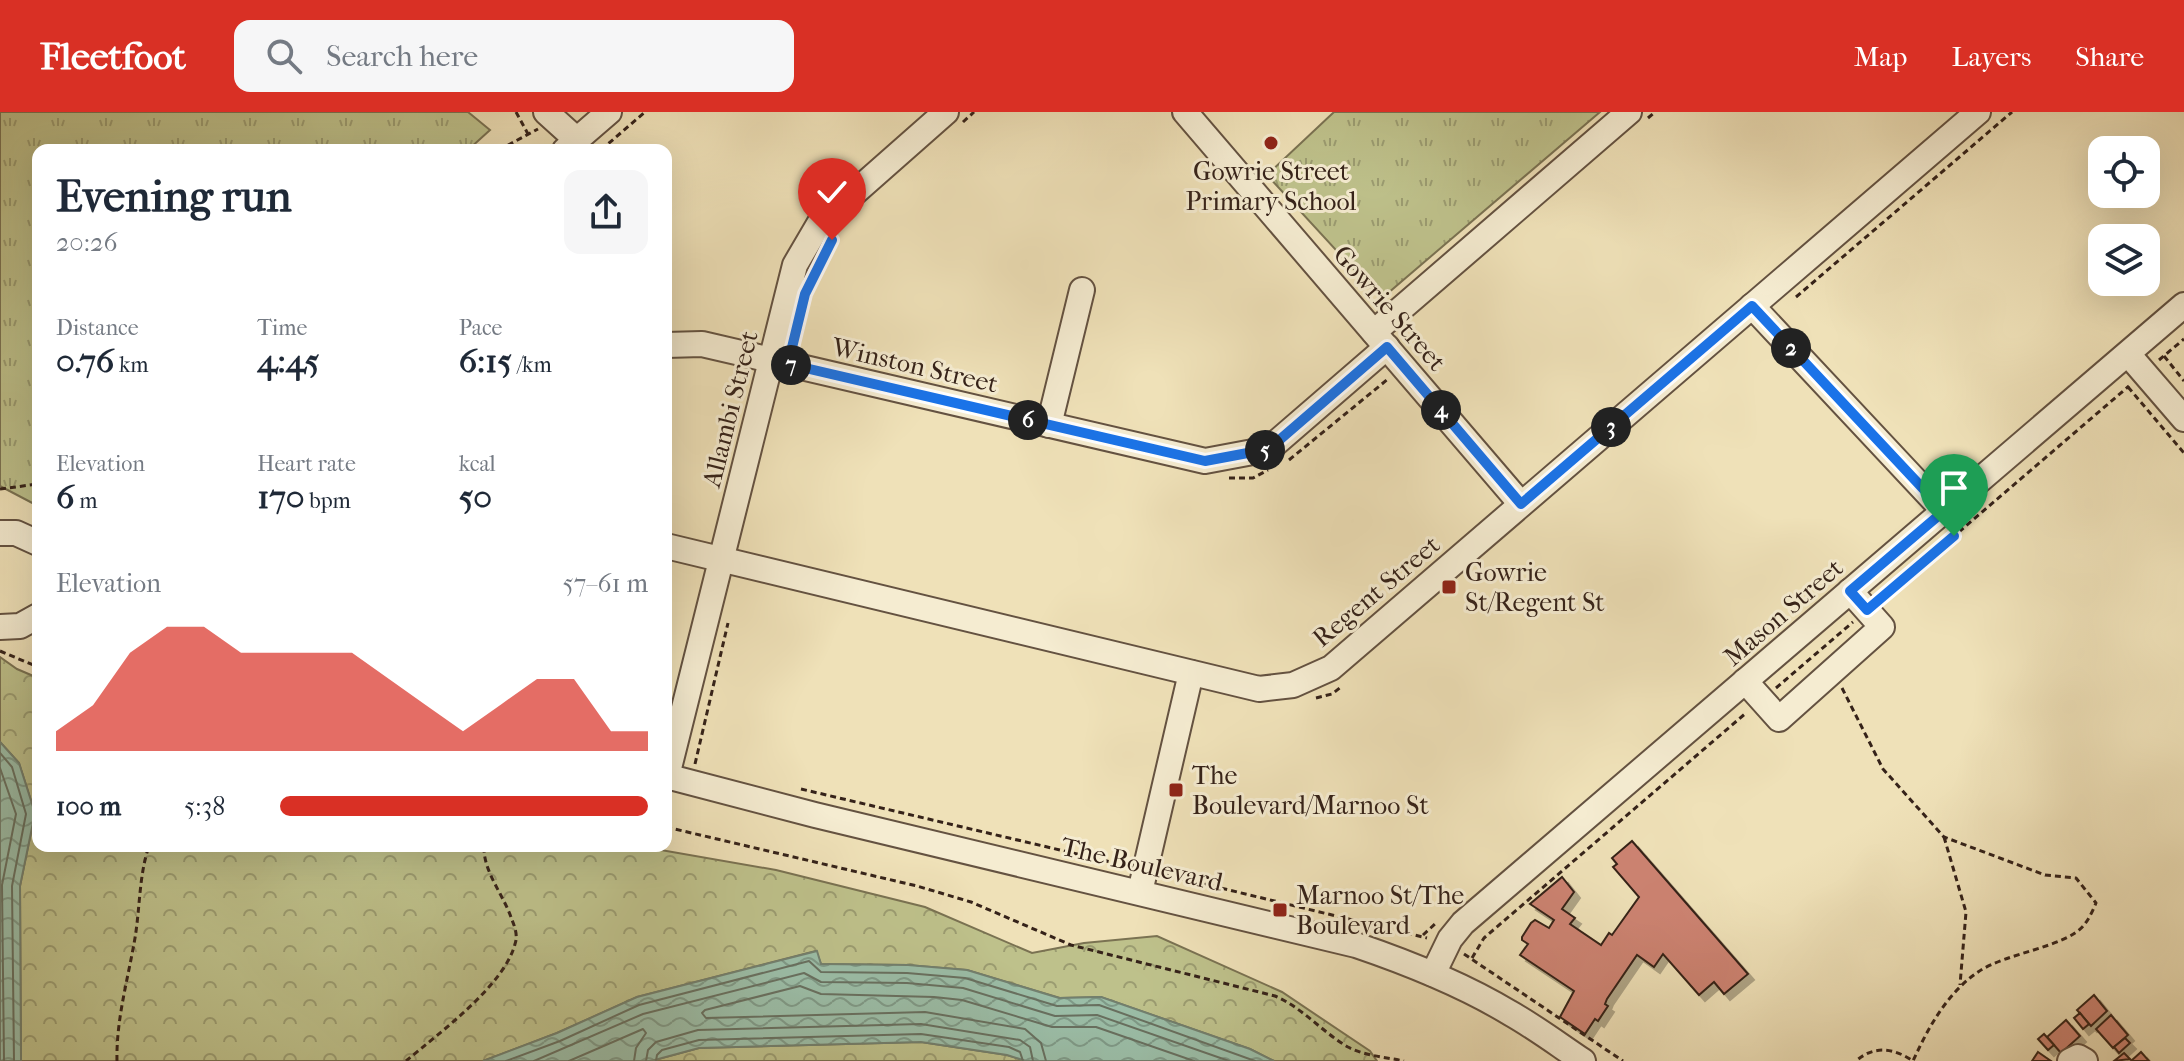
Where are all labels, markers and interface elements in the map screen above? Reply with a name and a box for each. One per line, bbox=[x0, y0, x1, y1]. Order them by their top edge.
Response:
search box bbox=[234, 20, 794, 92]
text: Fleetfoot bbox=[40, 34, 186, 79]
icon: search bbox=[262, 34, 306, 78]
text: Search here bbox=[326, 39, 478, 74]
text: Map bbox=[1854, 40, 1907, 73]
text: Layers bbox=[1951, 40, 2031, 73]
text: Share bbox=[2075, 40, 2144, 73]
marker: Gowrie Street Primary School bbox=[1262, 134, 1280, 152]
map controls bbox=[2088, 136, 2160, 296]
button: locate bbox=[2088, 136, 2160, 208]
place label: Gowrie Street Primary School bbox=[1185, 156, 1357, 217]
pin bbox=[798, 158, 866, 240]
button: share bbox=[564, 170, 648, 254]
icon: check bbox=[810, 170, 854, 214]
text: Evening run bbox=[56, 171, 291, 222]
button: layers bbox=[2088, 224, 2160, 296]
text: 20:26 bbox=[56, 227, 117, 258]
street label: Gowrie Street bbox=[1327, 239, 1453, 378]
text: Distance bbox=[56, 315, 139, 341]
text: Time bbox=[257, 315, 307, 341]
text: Pace bbox=[459, 315, 502, 341]
street label: Allambi Street bbox=[696, 327, 765, 492]
pin: 2 bbox=[1771, 328, 1811, 368]
street label: Winston Street bbox=[828, 331, 1002, 400]
text: 2 bbox=[1785, 335, 1797, 361]
text: 0.76 bbox=[56, 341, 114, 381]
text: 4:45 bbox=[257, 341, 320, 381]
text: 6:15 bbox=[459, 341, 512, 381]
pin: 7 bbox=[771, 345, 811, 385]
text: km bbox=[114, 352, 149, 378]
text: /km bbox=[512, 352, 552, 378]
text: 7 bbox=[786, 352, 796, 378]
pin: 4 bbox=[1421, 390, 1461, 430]
text: 4 bbox=[1435, 397, 1448, 423]
pin: 6 bbox=[1008, 400, 1048, 440]
text: 6 bbox=[1022, 407, 1034, 433]
pin: 3 bbox=[1591, 407, 1631, 447]
text: 3 bbox=[1606, 414, 1616, 440]
pin: 5 bbox=[1245, 430, 1285, 470]
text: 5 bbox=[1260, 437, 1270, 463]
text: Elevation bbox=[56, 451, 145, 477]
text: Heart rate bbox=[257, 451, 356, 477]
text: kcal bbox=[459, 451, 496, 477]
pin bbox=[1920, 454, 1988, 536]
icon: arrive bbox=[1932, 466, 1976, 510]
text: 6 bbox=[56, 477, 74, 517]
text: 170 bbox=[257, 477, 305, 517]
text: 50 bbox=[459, 477, 492, 517]
text: m bbox=[74, 488, 97, 514]
text: bpm bbox=[305, 488, 351, 514]
street label: Regent Street bbox=[1306, 529, 1447, 654]
street label: Mason Street bbox=[1717, 552, 1850, 673]
place label: Gowrie St/Regent St bbox=[1465, 557, 1605, 618]
text: Elevation bbox=[56, 568, 161, 599]
text: 57–61 m bbox=[562, 568, 648, 599]
marker: Gowrie St/Regent St bbox=[1440, 578, 1458, 596]
place label: The Boulevard/Marnoo St bbox=[1192, 760, 1429, 821]
marker: The Boulevard/Marnoo St bbox=[1167, 781, 1185, 799]
text: 100 m bbox=[56, 791, 121, 822]
text: 5:38 bbox=[184, 791, 225, 822]
street label: The Boulevard bbox=[1058, 831, 1226, 898]
place label: Marnoo St/The Boulevard bbox=[1296, 880, 1464, 941]
marker: Marnoo St/The Boulevard bbox=[1271, 901, 1289, 919]

